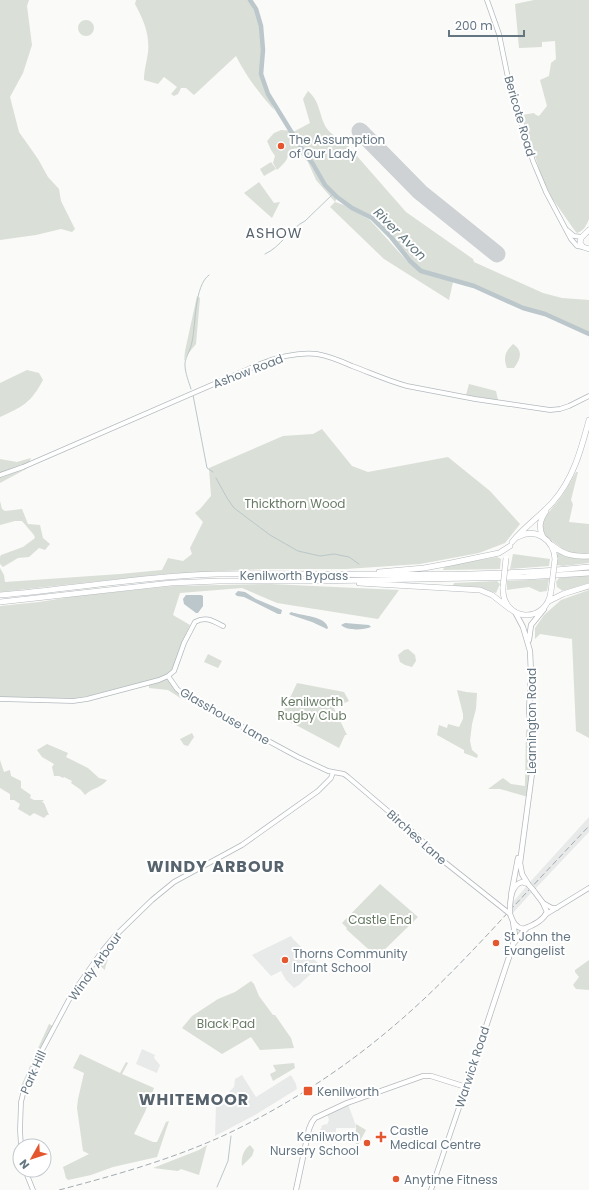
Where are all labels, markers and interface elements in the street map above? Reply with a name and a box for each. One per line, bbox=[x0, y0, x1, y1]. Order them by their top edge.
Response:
scale bar bbox=[449, 12, 524, 38]
text: 200 m bbox=[455, 17, 493, 34]
street label: Bericote Road bbox=[500, 74, 540, 158]
place label: The Assumption of Our Lady bbox=[289, 131, 385, 162]
marker: The Assumption of Our Lady bbox=[276, 141, 286, 151]
water label: River Avon bbox=[369, 203, 431, 265]
district label: ASHOW bbox=[245, 223, 303, 243]
street label: Ashow Road bbox=[210, 350, 286, 392]
park label: Thickthorn Wood bbox=[245, 495, 345, 512]
street label: Kenilworth Bypass bbox=[240, 567, 348, 584]
street label: Leamington Road bbox=[523, 668, 540, 774]
street label: Glasshouse Lane bbox=[177, 683, 273, 749]
park label: Kenilworth Rugby Club bbox=[277, 693, 347, 724]
street label: Birches Lane bbox=[383, 806, 451, 868]
district label: WINDY ARBOUR bbox=[147, 855, 285, 878]
park label: Castle End bbox=[348, 911, 412, 928]
street label: Windy Arbour bbox=[64, 928, 126, 1004]
place label: St John the Evangelist bbox=[504, 928, 571, 959]
marker: St John the Evangelist bbox=[491, 938, 501, 948]
place label: Thorns Community Infant School bbox=[293, 945, 408, 976]
marker: Thorns Community Infant School bbox=[280, 955, 290, 965]
park label: Black Pad bbox=[197, 1015, 255, 1032]
street label: Warwick Road bbox=[451, 1024, 493, 1110]
street label: Park Hill bbox=[16, 1047, 50, 1097]
place label: Kenilworth bbox=[317, 1083, 379, 1100]
marker: Kenilworth bbox=[302, 1085, 314, 1097]
district label: WHITEMOOR bbox=[139, 1088, 249, 1111]
place label: Castle Medical Centre bbox=[390, 1122, 481, 1153]
place label: Kenilworth Nursery School bbox=[270, 1128, 359, 1159]
marker: Castle Medical Centre bbox=[375, 1131, 387, 1143]
north arrow bbox=[12, 1138, 52, 1178]
marker: Kenilworth Nursery School bbox=[362, 1138, 372, 1148]
text: N bbox=[15, 1156, 33, 1173]
place label: Anytime Fitness bbox=[404, 1171, 498, 1188]
marker: Anytime Fitness bbox=[391, 1174, 401, 1184]

